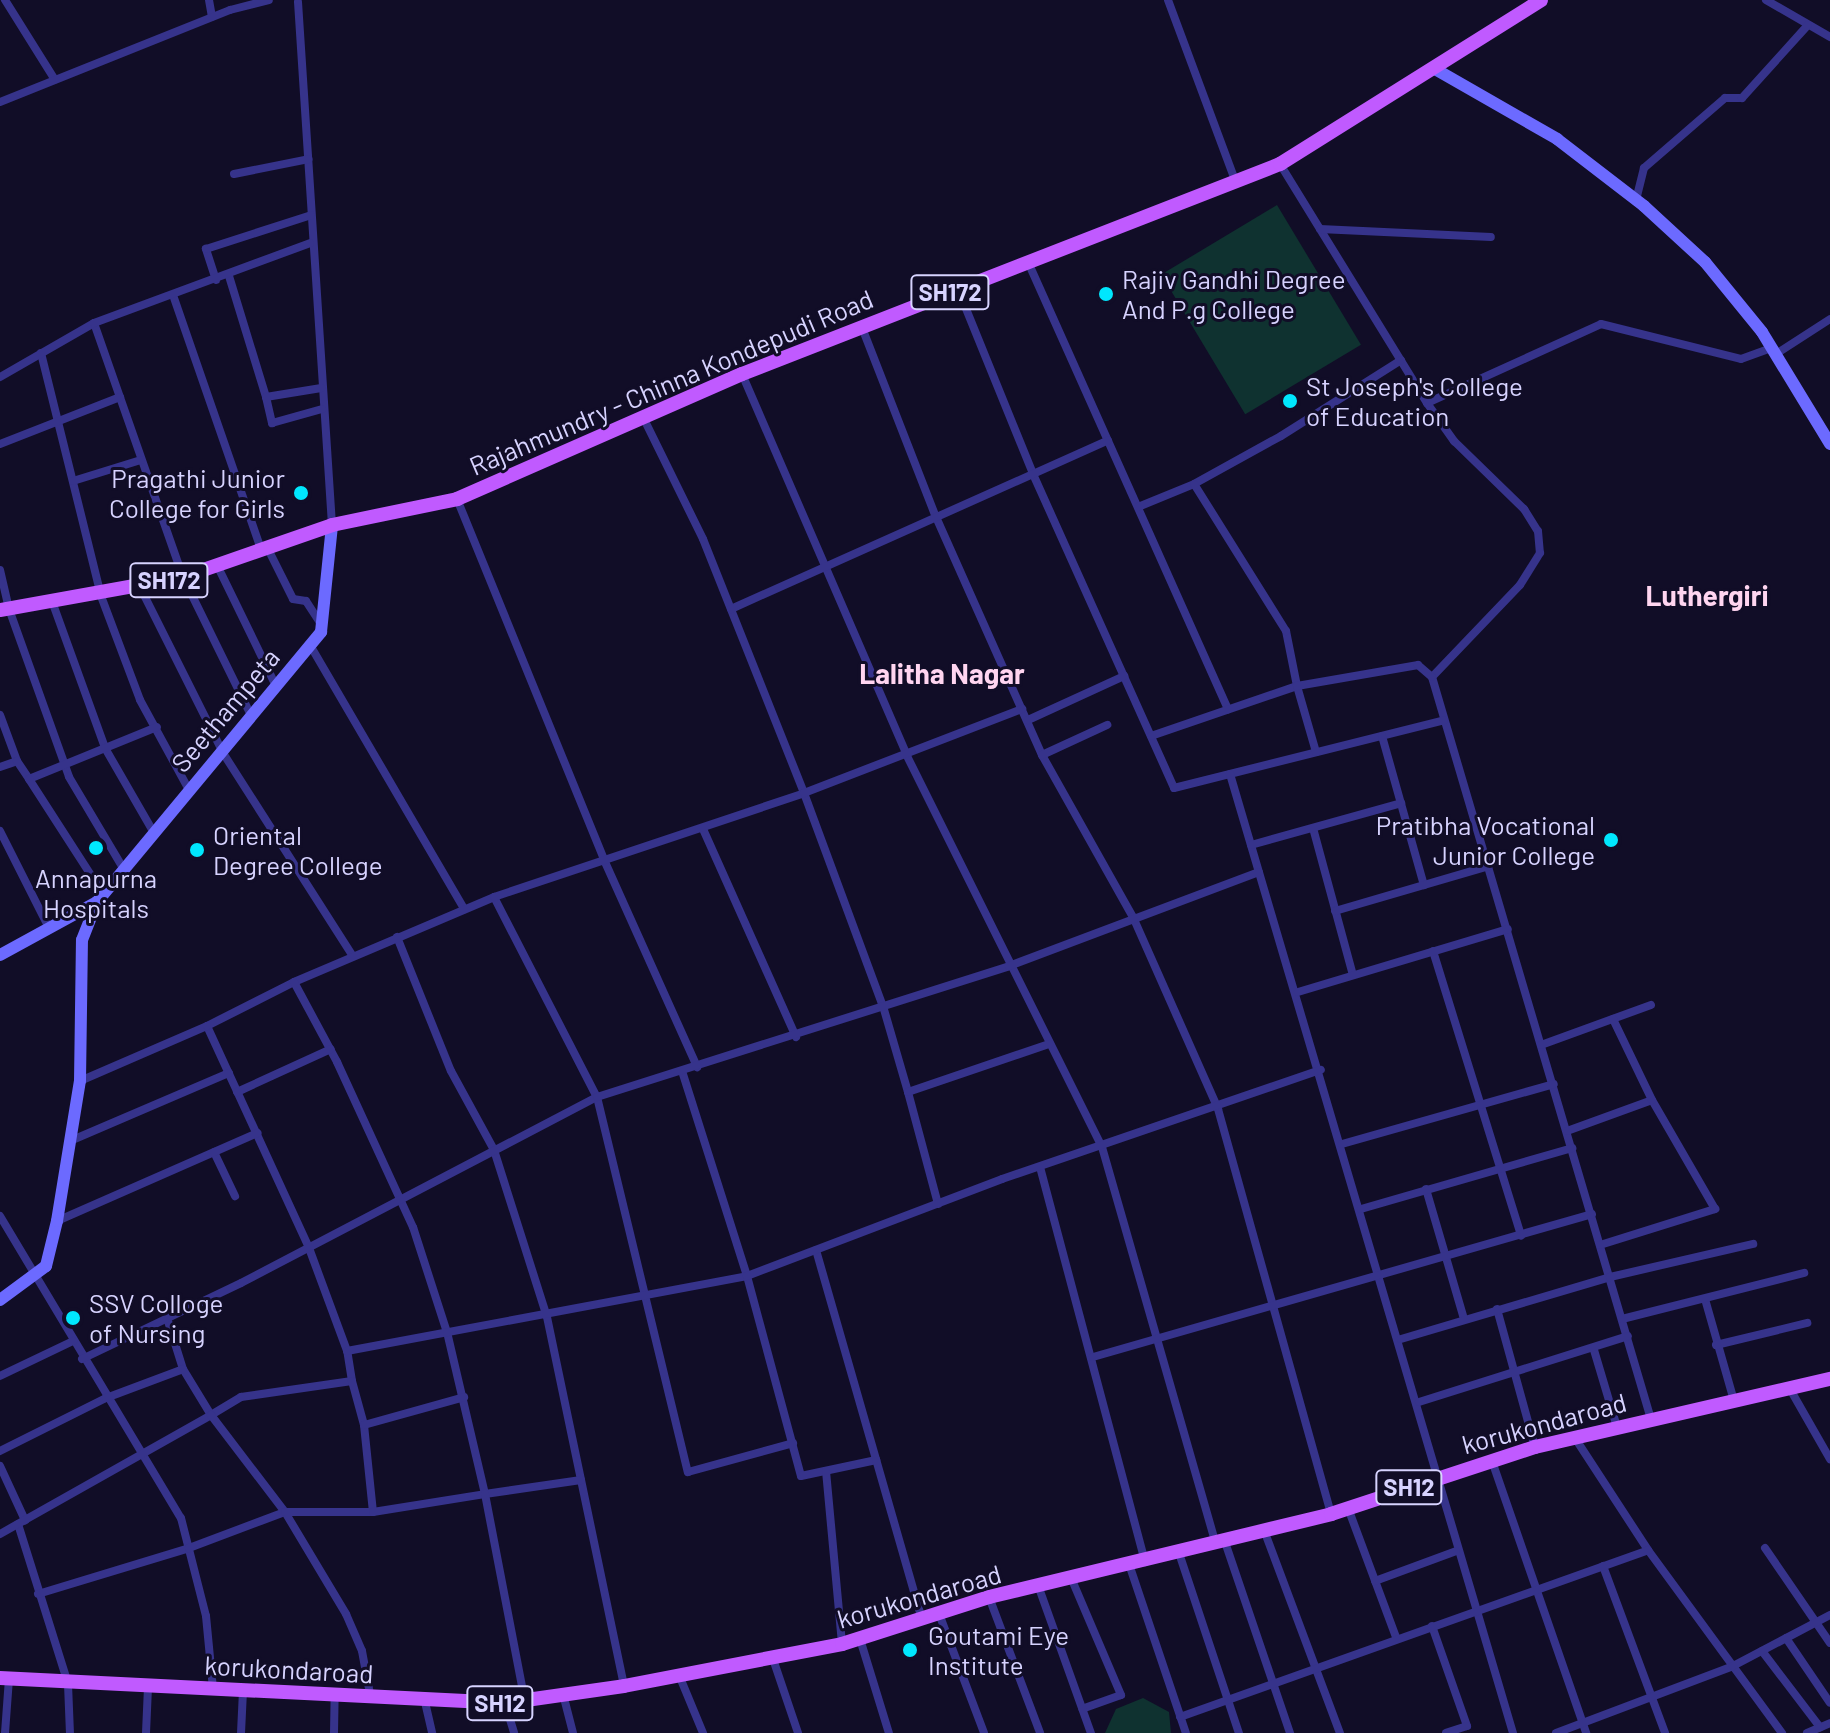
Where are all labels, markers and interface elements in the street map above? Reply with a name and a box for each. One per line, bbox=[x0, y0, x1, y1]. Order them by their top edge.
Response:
place label: Rajiv Gandhi Degree And P.g College bbox=[1122, 263, 1346, 324]
road number: SH172 bbox=[910, 272, 990, 312]
street label: Rajahmundry - Chinna Kondepudi Road bbox=[464, 283, 878, 481]
marker: Rajiv Gandhi Degree And P.g College bbox=[1097, 285, 1115, 303]
place label: St Joseph's College of Education bbox=[1306, 370, 1523, 432]
marker: St Joseph's College of Education bbox=[1281, 392, 1299, 410]
place label: Pragathi Junior College for Girls bbox=[109, 462, 285, 524]
marker: Pragathi Junior College for Girls bbox=[292, 484, 310, 502]
road number: SH172 bbox=[129, 560, 209, 600]
district label: Luthergiri bbox=[1645, 578, 1769, 612]
street label: Seethampeta bbox=[164, 642, 286, 778]
district label: Lalitha Nagar bbox=[859, 656, 1025, 690]
place label: Pratibha Vocational Junior College bbox=[1376, 809, 1595, 870]
place label: Oriental Degree College bbox=[213, 819, 383, 880]
marker: Pratibha Vocational Junior College bbox=[1602, 831, 1620, 849]
marker: Annapurna Hospitals bbox=[85, 837, 107, 859]
marker: Oriental Degree College bbox=[188, 841, 206, 859]
place label: Annapurna Hospitals bbox=[35, 862, 157, 924]
place label: SSV Colloge of Nursing bbox=[89, 1287, 223, 1348]
marker: SSV Colloge of Nursing bbox=[64, 1309, 82, 1327]
street label: korukondaroad bbox=[1458, 1386, 1630, 1460]
road number: SH12 bbox=[1375, 1467, 1443, 1507]
street label: korukondaroad bbox=[833, 1558, 1005, 1634]
place label: Goutami Eye Institute bbox=[928, 1619, 1069, 1680]
marker: Goutami Eye Institute bbox=[899, 1639, 921, 1661]
street label: korukondaroad bbox=[204, 1649, 374, 1689]
road number: SH12 bbox=[466, 1683, 534, 1723]

